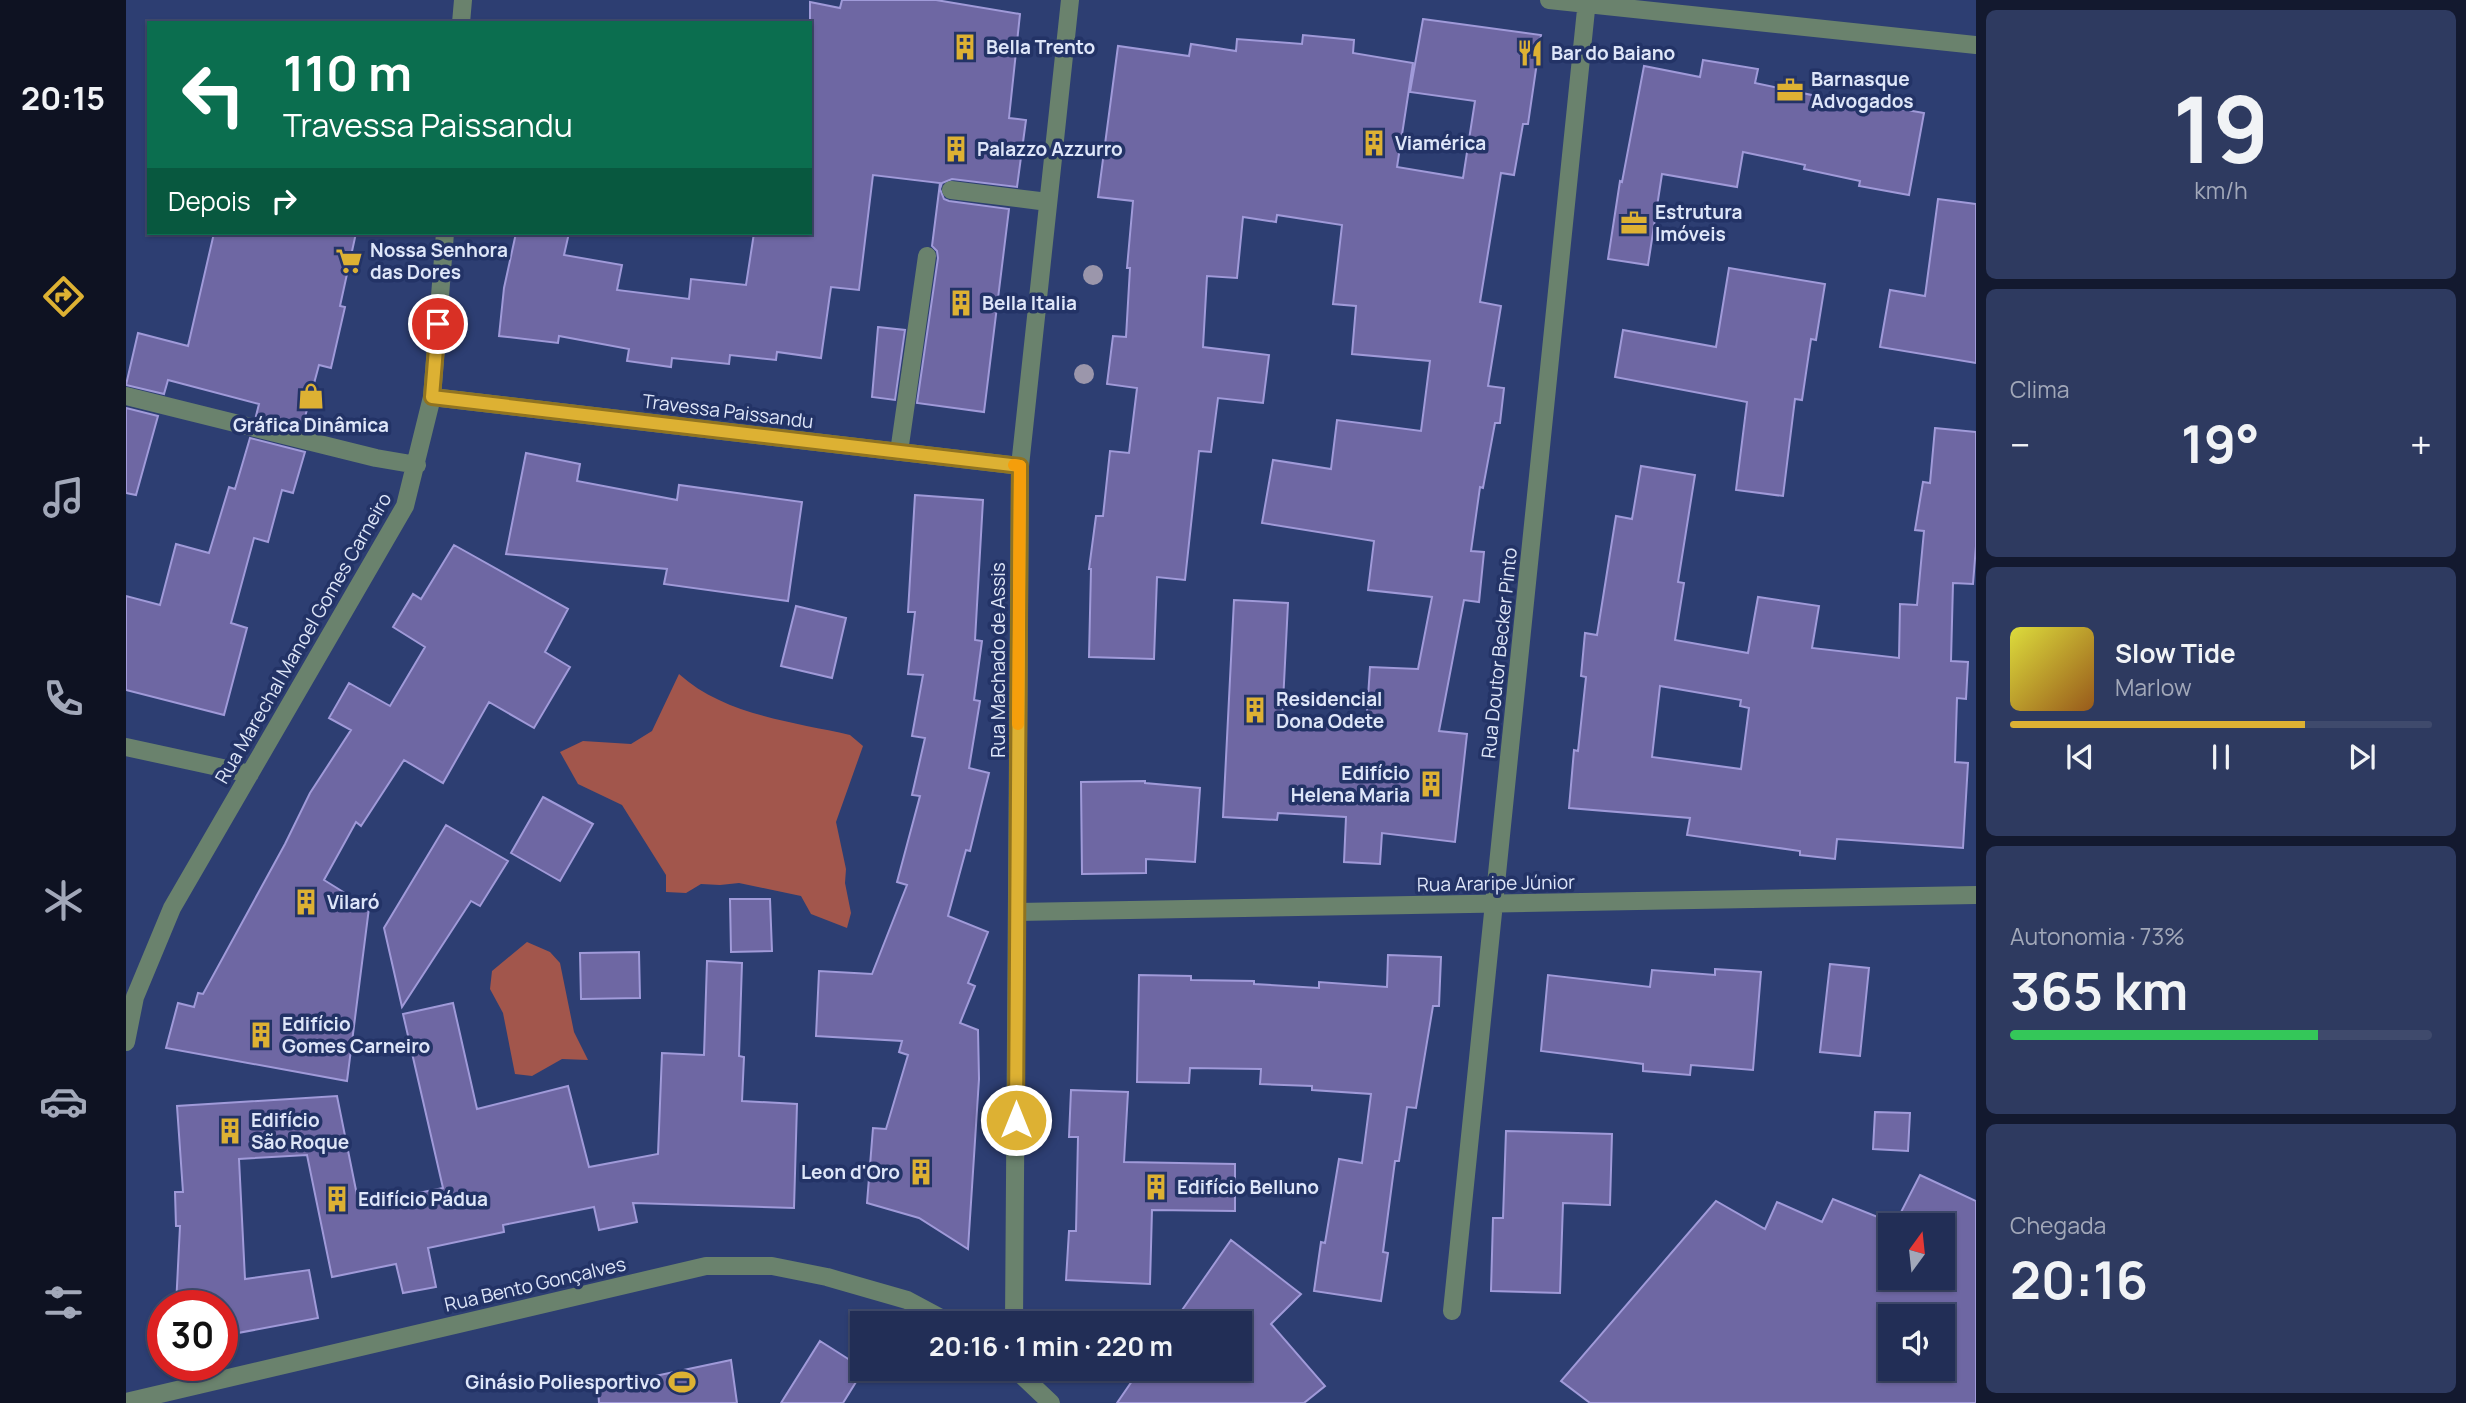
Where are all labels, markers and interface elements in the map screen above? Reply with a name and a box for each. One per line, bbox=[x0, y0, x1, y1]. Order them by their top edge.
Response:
building icon: Bella Trento bbox=[950, 32, 980, 62]
place label: Bella Trento bbox=[986, 34, 1095, 60]
restaurant icon: Bar do Baiano bbox=[1515, 38, 1545, 68]
text: 110 m bbox=[283, 39, 412, 106]
place label: Bar do Baiano bbox=[1551, 40, 1675, 66]
icon: left bbox=[168, 49, 259, 140]
place label: Barnasque Advogados bbox=[1811, 66, 1914, 114]
text: 19 bbox=[2173, 66, 2269, 190]
office icon: Barnasque Advogados bbox=[1775, 75, 1805, 105]
text: 20:15 bbox=[21, 76, 105, 120]
text: Travessa Paissandu bbox=[283, 103, 573, 147]
building icon: Viamérica bbox=[1359, 128, 1389, 158]
place label: Viamérica bbox=[1395, 130, 1486, 156]
building icon: Palazzo Azzurro bbox=[941, 134, 971, 164]
place label: Palazzo Azzurro bbox=[977, 136, 1123, 162]
text: km/h bbox=[2194, 174, 2248, 206]
icon: right bbox=[265, 182, 303, 220]
text: Depois bbox=[168, 183, 251, 219]
place label: Estrutura Imóveis bbox=[1655, 199, 1743, 247]
office icon: Estrutura Imóveis bbox=[1619, 208, 1649, 238]
place label: Nossa Senhora das Dores bbox=[370, 237, 508, 285]
supermarket icon: Nossa Senhora das Dores bbox=[334, 246, 364, 276]
icon: directions bbox=[39, 272, 88, 321]
building icon: Bella Italia bbox=[946, 288, 976, 318]
place label: Bella Italia bbox=[982, 290, 1077, 316]
pin bbox=[408, 294, 468, 354]
icon: arrive bbox=[419, 305, 457, 343]
text: Clima bbox=[2010, 373, 2069, 405]
shop icon: Gráfica Dinâmica bbox=[296, 381, 326, 411]
street label: Travessa Paissandu bbox=[641, 388, 815, 434]
text: 19° bbox=[2181, 408, 2260, 479]
place label: Gráfica Dinâmica bbox=[233, 412, 389, 438]
text: − bbox=[2010, 418, 2031, 470]
text: + bbox=[2410, 418, 2432, 470]
icon: music bbox=[39, 473, 88, 522]
street label: Rua Marechal Manoel Gomes Carneiro bbox=[209, 488, 397, 788]
street label: Rua Doutor Becker Pinto bbox=[1475, 546, 1523, 760]
street label: Rua Machado de Assis bbox=[985, 562, 1011, 758]
text: Slow Tide bbox=[2115, 635, 2236, 671]
text: Marlow bbox=[2115, 671, 2192, 703]
icon: phone bbox=[39, 674, 88, 723]
place label: Residencial Dona Odete bbox=[1276, 686, 1384, 734]
building icon: Residencial Dona Odete bbox=[1240, 695, 1270, 725]
icon: previous bbox=[2061, 738, 2099, 776]
icon: pause bbox=[2202, 738, 2240, 776]
icon: next bbox=[2343, 738, 2381, 776]
place label: Edifício Helena Maria bbox=[1291, 760, 1410, 808]
building icon: Edifício Helena Maria bbox=[1416, 769, 1446, 799]
street label: Rua Araripe Júnior bbox=[1417, 869, 1575, 897]
icon: climate bbox=[39, 876, 88, 925]
building icon: Vilaró bbox=[291, 887, 321, 917]
place label: Vilaró bbox=[327, 889, 380, 915]
text: Autonomia · 73% bbox=[2010, 920, 2185, 952]
text: 365 km bbox=[2010, 955, 2188, 1026]
place label: Edifício Gomes Carneiro bbox=[282, 1011, 430, 1059]
building icon: Edifício Gomes Carneiro bbox=[246, 1020, 276, 1050]
icon: car bbox=[39, 1077, 88, 1126]
position arrow bbox=[979, 1083, 1053, 1157]
place label: Edifício São Roque bbox=[251, 1107, 349, 1155]
building icon: Edifício São Roque bbox=[215, 1116, 245, 1146]
building icon: Leon d'Oro bbox=[906, 1157, 936, 1187]
place label: Leon d'Oro bbox=[801, 1159, 900, 1185]
building icon: Edifício Belluno bbox=[1141, 1172, 1171, 1202]
place label: Edifício Belluno bbox=[1177, 1174, 1319, 1200]
building icon: Edifício Pádua bbox=[322, 1184, 352, 1214]
place label: Edifício Pádua bbox=[358, 1186, 488, 1212]
text: Chegada bbox=[2010, 1209, 2106, 1241]
north arrow bbox=[1878, 1213, 1955, 1290]
map controls bbox=[1878, 1213, 1955, 1381]
text: 20:16 bbox=[2010, 1244, 2148, 1315]
street label: Rua Bento Gonçalves bbox=[442, 1250, 628, 1318]
icon: filters bbox=[39, 1278, 88, 1327]
speed limit sign: 30 bbox=[147, 1290, 238, 1381]
button: sound bbox=[1878, 1304, 1955, 1381]
text: 20:16 · 1 min · 220 m bbox=[929, 1328, 1173, 1364]
sports icon: Ginásio Poliesportivo bbox=[667, 1367, 697, 1397]
place label: Ginásio Poliesportivo bbox=[465, 1369, 661, 1395]

